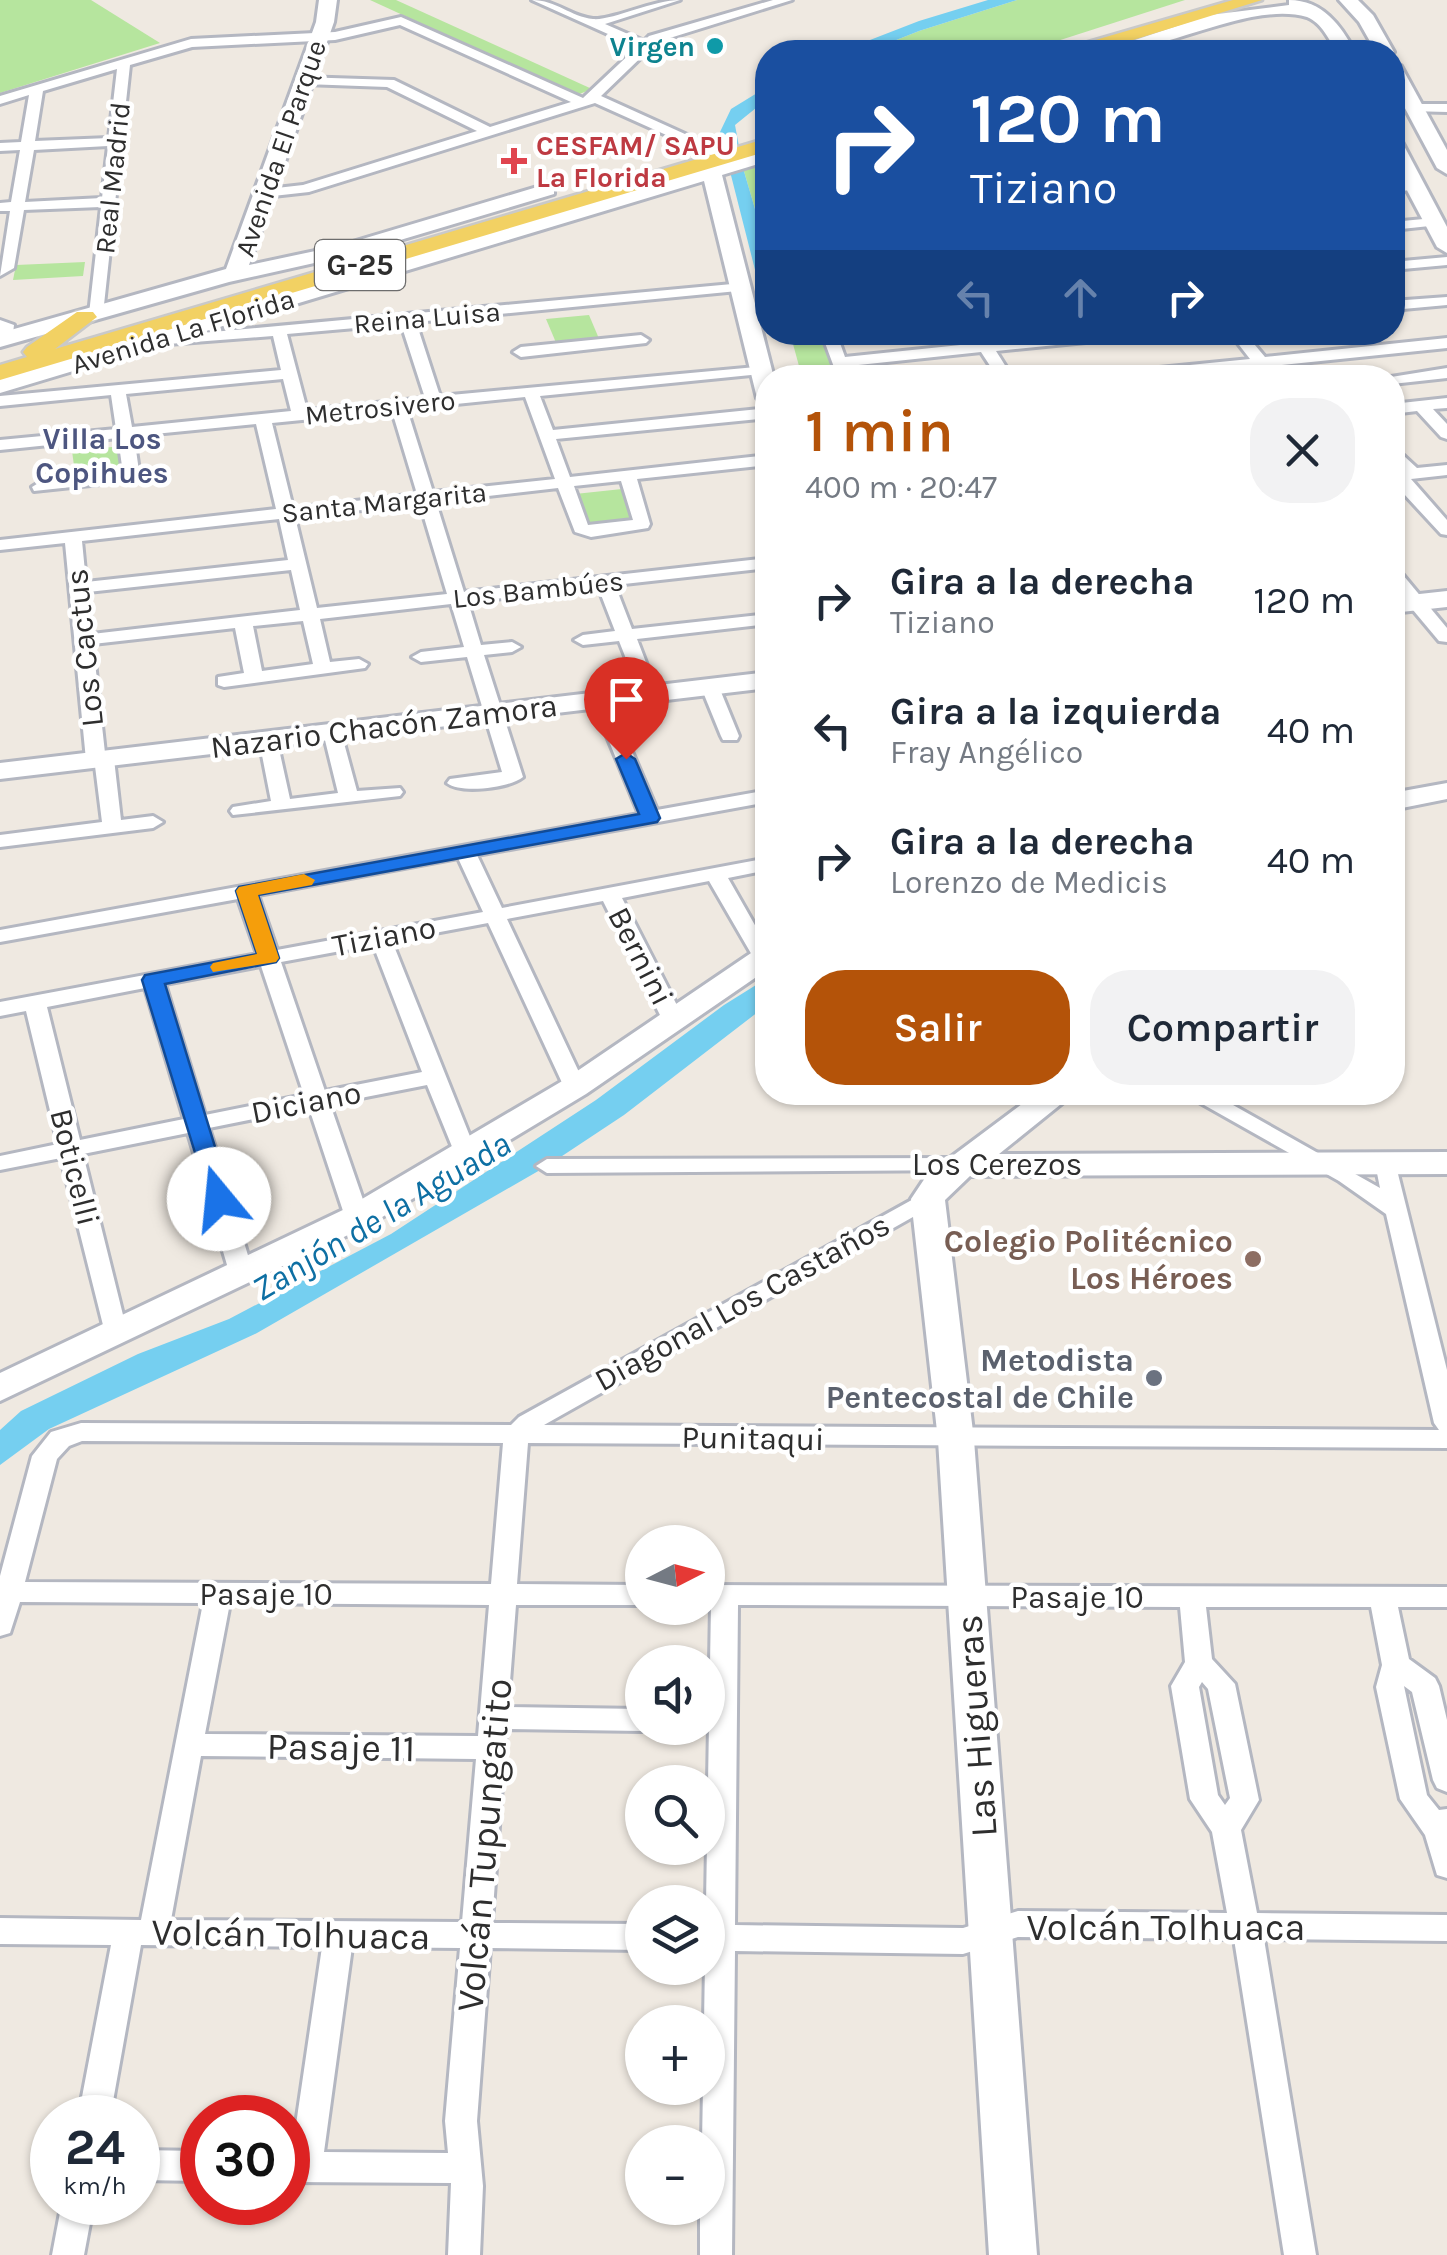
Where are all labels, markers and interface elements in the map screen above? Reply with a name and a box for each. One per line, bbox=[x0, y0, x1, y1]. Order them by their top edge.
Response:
place label: Virgen bbox=[610, 30, 695, 63]
marker: Virgen bbox=[704, 35, 726, 57]
street label: Avenida El Parque bbox=[228, 36, 333, 261]
text: 120 m bbox=[970, 78, 1166, 160]
icon: right bbox=[805, 80, 935, 210]
street label: Real Madrid bbox=[88, 101, 137, 255]
place label: CESFAM/ SAPU La Florida bbox=[536, 129, 735, 194]
marker: CESFAM/ SAPU La Florida bbox=[501, 148, 527, 174]
text: Tiziano bbox=[970, 162, 1117, 214]
road number: G-25 bbox=[315, 240, 405, 290]
icon: left bbox=[948, 270, 1003, 325]
icon: ahead bbox=[1053, 270, 1108, 325]
icon: right bbox=[1158, 270, 1213, 325]
street label: Avenida La Florida bbox=[68, 282, 299, 381]
street label: Reina Luisa bbox=[352, 295, 502, 340]
street label: Metrosivero bbox=[303, 383, 457, 432]
text: 1 min bbox=[805, 396, 954, 466]
button: close bbox=[1250, 398, 1355, 503]
district label: Villa Los Copihues bbox=[35, 421, 169, 491]
text: 400 m · 20:47 bbox=[805, 469, 997, 506]
street label: Santa Margarita bbox=[280, 475, 488, 530]
text: Gira a la derecha bbox=[890, 559, 1195, 604]
street label: Los Bambúes bbox=[451, 564, 625, 615]
street label: Los Cactus bbox=[58, 567, 111, 729]
icon: right bbox=[805, 573, 860, 628]
text: 120 m bbox=[1253, 578, 1355, 623]
text: Tiziano bbox=[890, 604, 995, 641]
pin bbox=[584, 657, 669, 760]
icon: arrive bbox=[599, 672, 654, 727]
street label: Nazario Chacón Zamora bbox=[209, 687, 560, 766]
text: Gira a la izquierda bbox=[890, 689, 1222, 734]
icon: left bbox=[805, 703, 860, 758]
text: 40 m bbox=[1267, 708, 1355, 753]
text: Fray Angélico bbox=[890, 734, 1083, 771]
text: Gira a la derecha bbox=[890, 819, 1195, 864]
icon: right bbox=[805, 833, 860, 888]
text: 40 m bbox=[1267, 838, 1355, 883]
text: Lorenzo de Medicis bbox=[890, 864, 1168, 901]
street label: Bernini bbox=[600, 901, 681, 1012]
street label: Tiziano bbox=[329, 908, 439, 965]
button: Salir bbox=[805, 970, 1070, 1085]
button: Compartir bbox=[1090, 970, 1355, 1085]
street label: Diciano bbox=[248, 1074, 364, 1131]
street label: Boticelli bbox=[42, 1105, 107, 1230]
water label: Zanjón de la Aguada bbox=[245, 1123, 518, 1310]
street label: Los Cerezos bbox=[912, 1146, 1082, 1183]
position arrow bbox=[167, 1147, 271, 1251]
street label: Diagonal Los Castaños bbox=[588, 1206, 896, 1399]
place label: Colegio Politécnico Los Héroes bbox=[944, 1223, 1233, 1297]
marker: Colegio Politécnico Los Héroes bbox=[1242, 1248, 1264, 1270]
place label: Metodista Pentecostal de Chile bbox=[826, 1342, 1134, 1416]
marker: Metodista Pentecostal de Chile bbox=[1143, 1367, 1165, 1389]
street label: Punitaqui bbox=[681, 1419, 825, 1458]
north arrow bbox=[625, 1525, 725, 1625]
map controls bbox=[625, 1525, 725, 2225]
street label: Pasaje 10 bbox=[199, 1576, 333, 1613]
street label: Pasaje 10 bbox=[1010, 1579, 1144, 1616]
street label: Las Higueras bbox=[946, 1613, 1007, 1839]
button: sound bbox=[625, 1645, 725, 1745]
street label: Volcán Tupungatito bbox=[448, 1676, 521, 2014]
street label: Pasaje 11 bbox=[266, 1724, 416, 1771]
button: search bbox=[625, 1765, 725, 1865]
button: layers bbox=[625, 1885, 725, 1985]
street label: Volcán Tolhuaca bbox=[1027, 1905, 1305, 1950]
street label: Volcán Tolhuaca bbox=[151, 1910, 431, 1959]
button: + bbox=[625, 2005, 725, 2105]
speed limit sign: 30 bbox=[180, 2095, 310, 2225]
text: 24 bbox=[65, 2118, 125, 2177]
button: − bbox=[625, 2125, 725, 2225]
text: km/h bbox=[63, 2171, 127, 2200]

